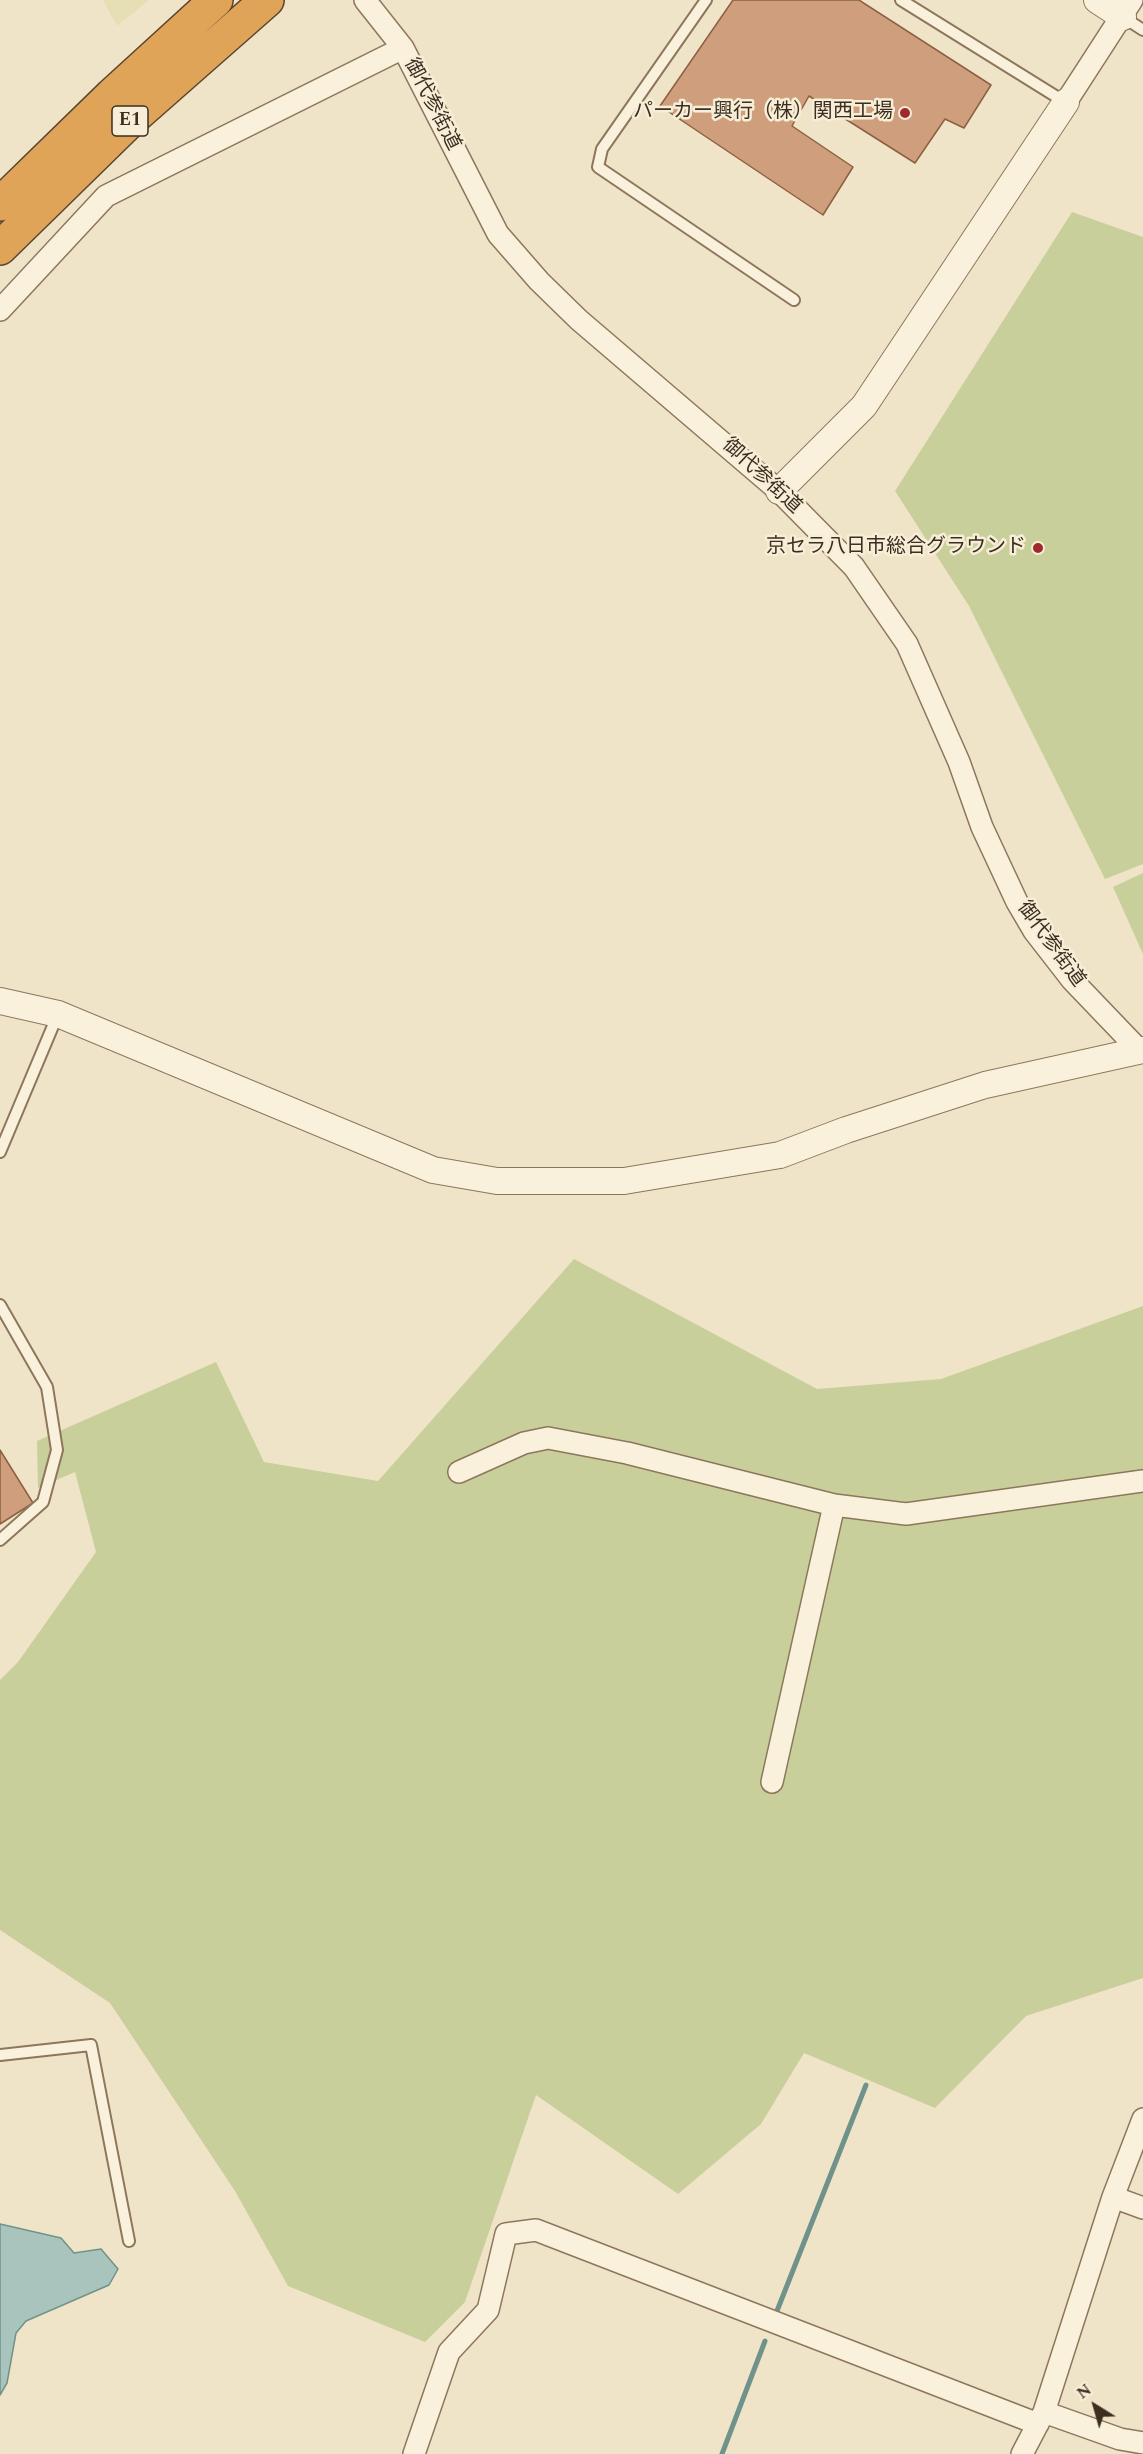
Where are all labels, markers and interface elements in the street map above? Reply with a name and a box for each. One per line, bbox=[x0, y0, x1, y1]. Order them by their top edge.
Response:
street label: 御代参街道 bbox=[398, 55, 464, 155]
place label: パーカー興行（株）関西工場 bbox=[633, 101, 893, 125]
road number: E1 bbox=[112, 106, 148, 136]
marker: パーカー興行（株）関西工場 bbox=[898, 106, 912, 120]
street label: 御代参街道 bbox=[716, 434, 806, 520]
place label: 京セラ八日市総合グラウンド bbox=[766, 536, 1026, 560]
marker: 京セラ八日市総合グラウンド bbox=[1031, 541, 1045, 555]
street label: 御代参街道 bbox=[1011, 897, 1089, 993]
north arrow bbox=[1065, 2376, 1125, 2436]
text: N bbox=[1072, 2378, 1097, 2405]

